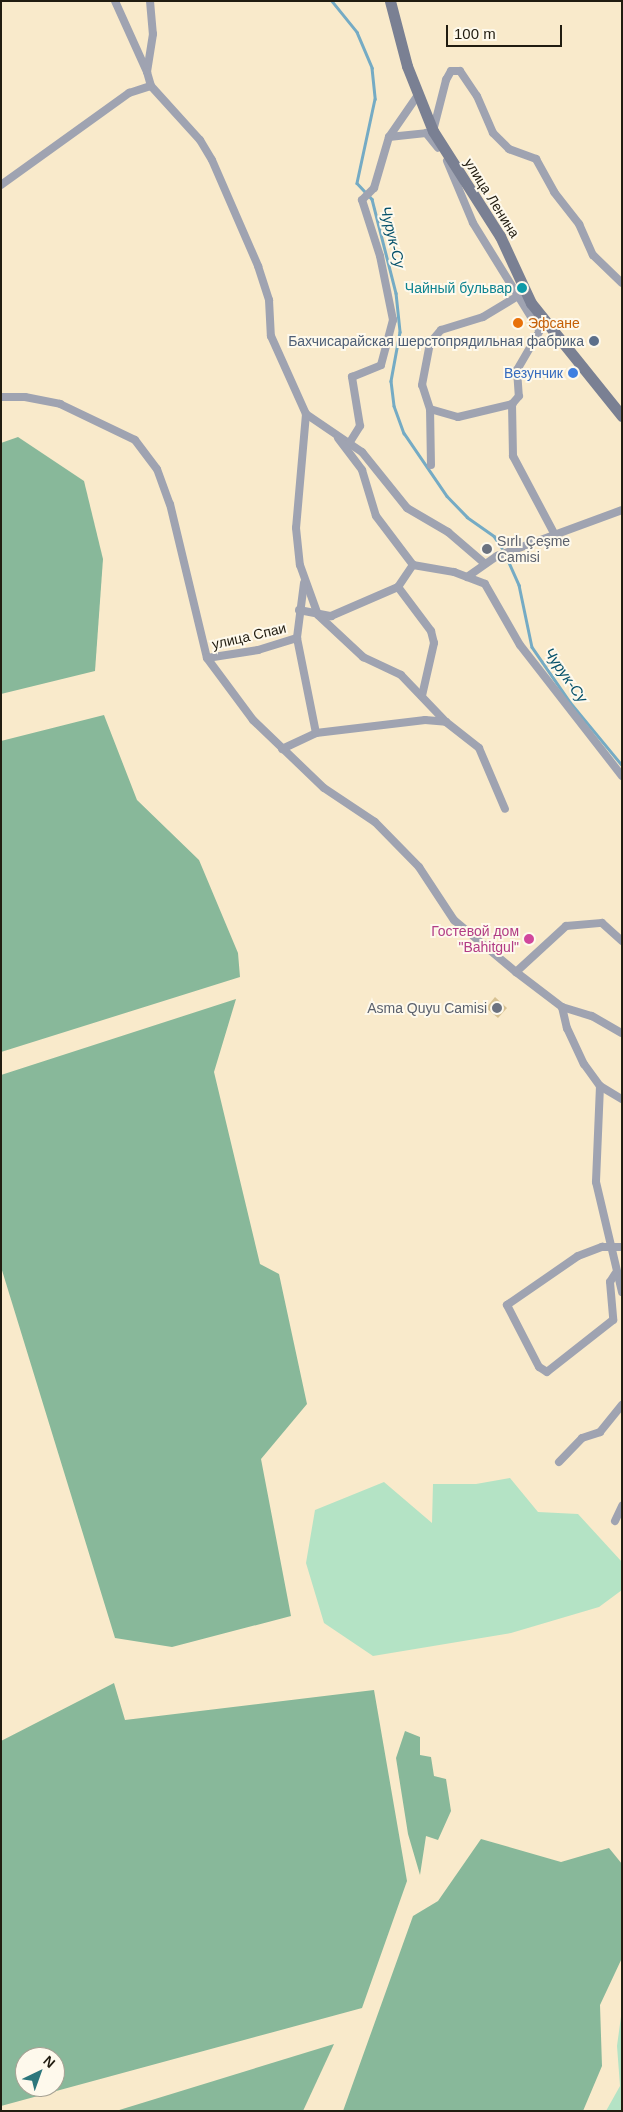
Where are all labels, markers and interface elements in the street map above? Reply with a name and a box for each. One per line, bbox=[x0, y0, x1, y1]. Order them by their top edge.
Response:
scale bar bbox=[448, 15, 564, 47]
text: 100 m bbox=[454, 25, 496, 42]
street label: улица Ленина bbox=[461, 155, 523, 241]
water label: Чурук-Су bbox=[377, 204, 409, 270]
place label: Чайный бульвар bbox=[405, 280, 512, 296]
marker: Чайный бульвар bbox=[516, 282, 528, 294]
place label: Эфсане bbox=[528, 315, 580, 331]
marker: Эфсане bbox=[512, 317, 524, 329]
place label: Бахчисарайская шерстопрядильная фабрика bbox=[288, 333, 584, 349]
marker: Бахчисарайская шерстопрядильная фабрика bbox=[588, 335, 600, 347]
place label: Везунчик bbox=[504, 365, 563, 381]
marker: Везунчик bbox=[567, 367, 579, 379]
place label: Sırlı Çeşme Camisi bbox=[497, 533, 570, 566]
marker: Sırlı Çeşme Camisi bbox=[481, 543, 493, 555]
street label: улица Спаи bbox=[210, 619, 288, 653]
water label: Чурук-Су bbox=[541, 644, 591, 706]
place label: Гостевой дом "Bahitgul" bbox=[431, 923, 519, 956]
marker: Гостевой дом "Bahitgul" bbox=[523, 933, 535, 945]
place label: Asma Quyu Camisi bbox=[367, 1000, 487, 1016]
marker: Asma Quyu Camisi bbox=[491, 1002, 503, 1014]
north arrow bbox=[15, 2047, 65, 2097]
text: N bbox=[40, 2052, 58, 2071]

